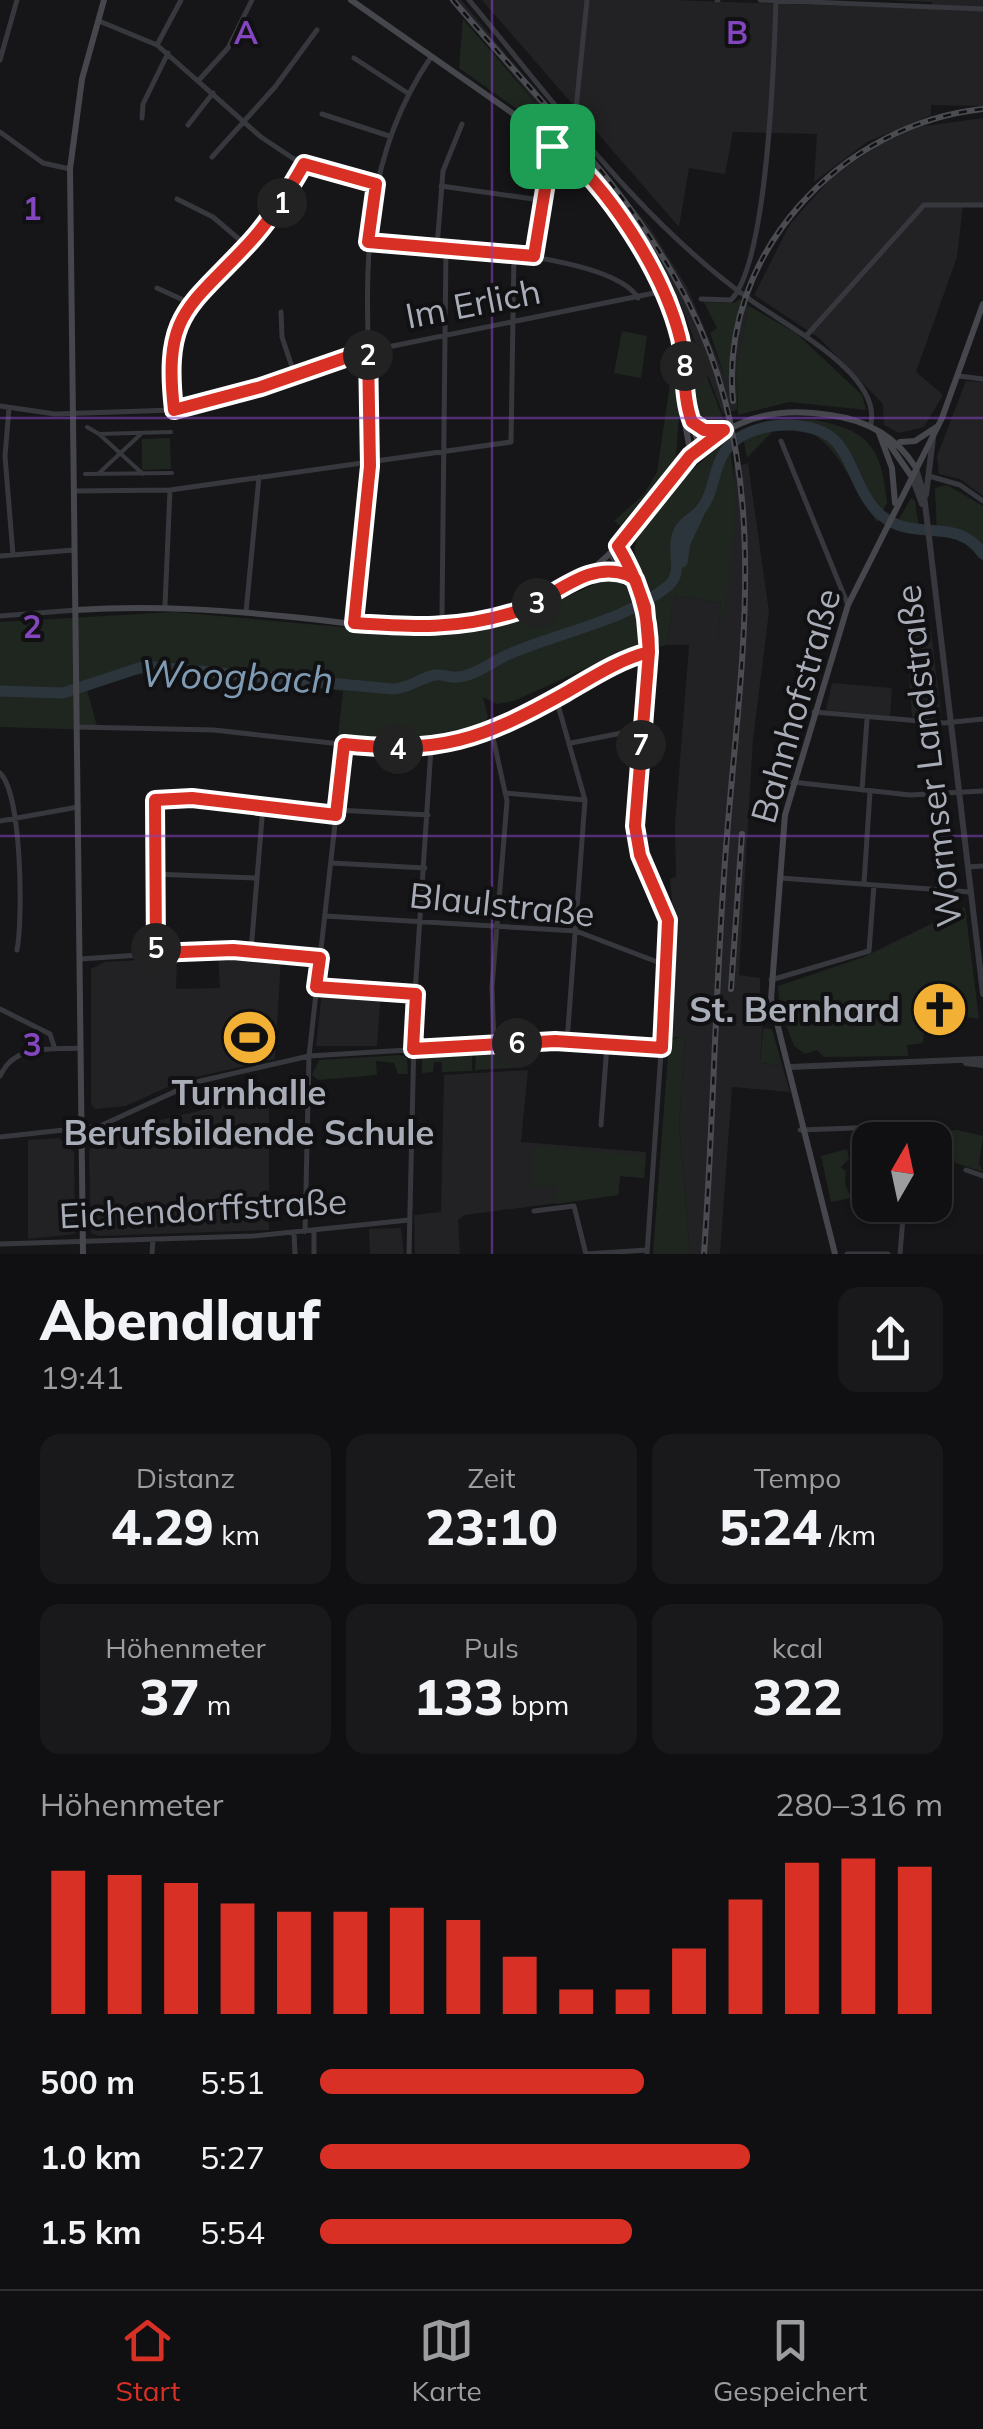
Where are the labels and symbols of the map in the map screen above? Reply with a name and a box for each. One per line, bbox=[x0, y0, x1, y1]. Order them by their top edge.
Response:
text: A bbox=[234, 12, 258, 52]
text: B bbox=[726, 12, 748, 52]
pin bbox=[510, 104, 595, 189]
pin: 1 bbox=[257, 178, 307, 228]
text: 1 bbox=[22, 188, 42, 228]
street label: Im Erlich bbox=[402, 268, 544, 338]
pin: 2 bbox=[343, 330, 393, 380]
pin: 8 bbox=[660, 341, 710, 391]
pin: 3 bbox=[512, 578, 562, 628]
street label: Bahnhofstraße bbox=[741, 583, 850, 828]
street label: Wormser Landstraße bbox=[885, 583, 971, 930]
text: 2 bbox=[22, 606, 42, 646]
water label: Woogbach bbox=[140, 649, 334, 703]
pin: 7 bbox=[616, 720, 666, 770]
pin: 4 bbox=[373, 724, 423, 774]
street label: Blaulstraße bbox=[407, 872, 597, 936]
pin: 5 bbox=[131, 923, 181, 973]
church icon: St. Bernhard bbox=[909, 980, 969, 1040]
place label: St. Bernhard bbox=[689, 987, 900, 1031]
sports icon: Turnhalle Berufsbildende Schule bbox=[219, 1007, 279, 1067]
pin: 6 bbox=[492, 1018, 542, 1068]
text: 3 bbox=[22, 1024, 42, 1064]
place label: Turnhalle Berufsbildende Schule bbox=[63, 1070, 435, 1154]
north arrow bbox=[852, 1122, 952, 1222]
street label: Eichendorffstraße bbox=[58, 1178, 348, 1238]

